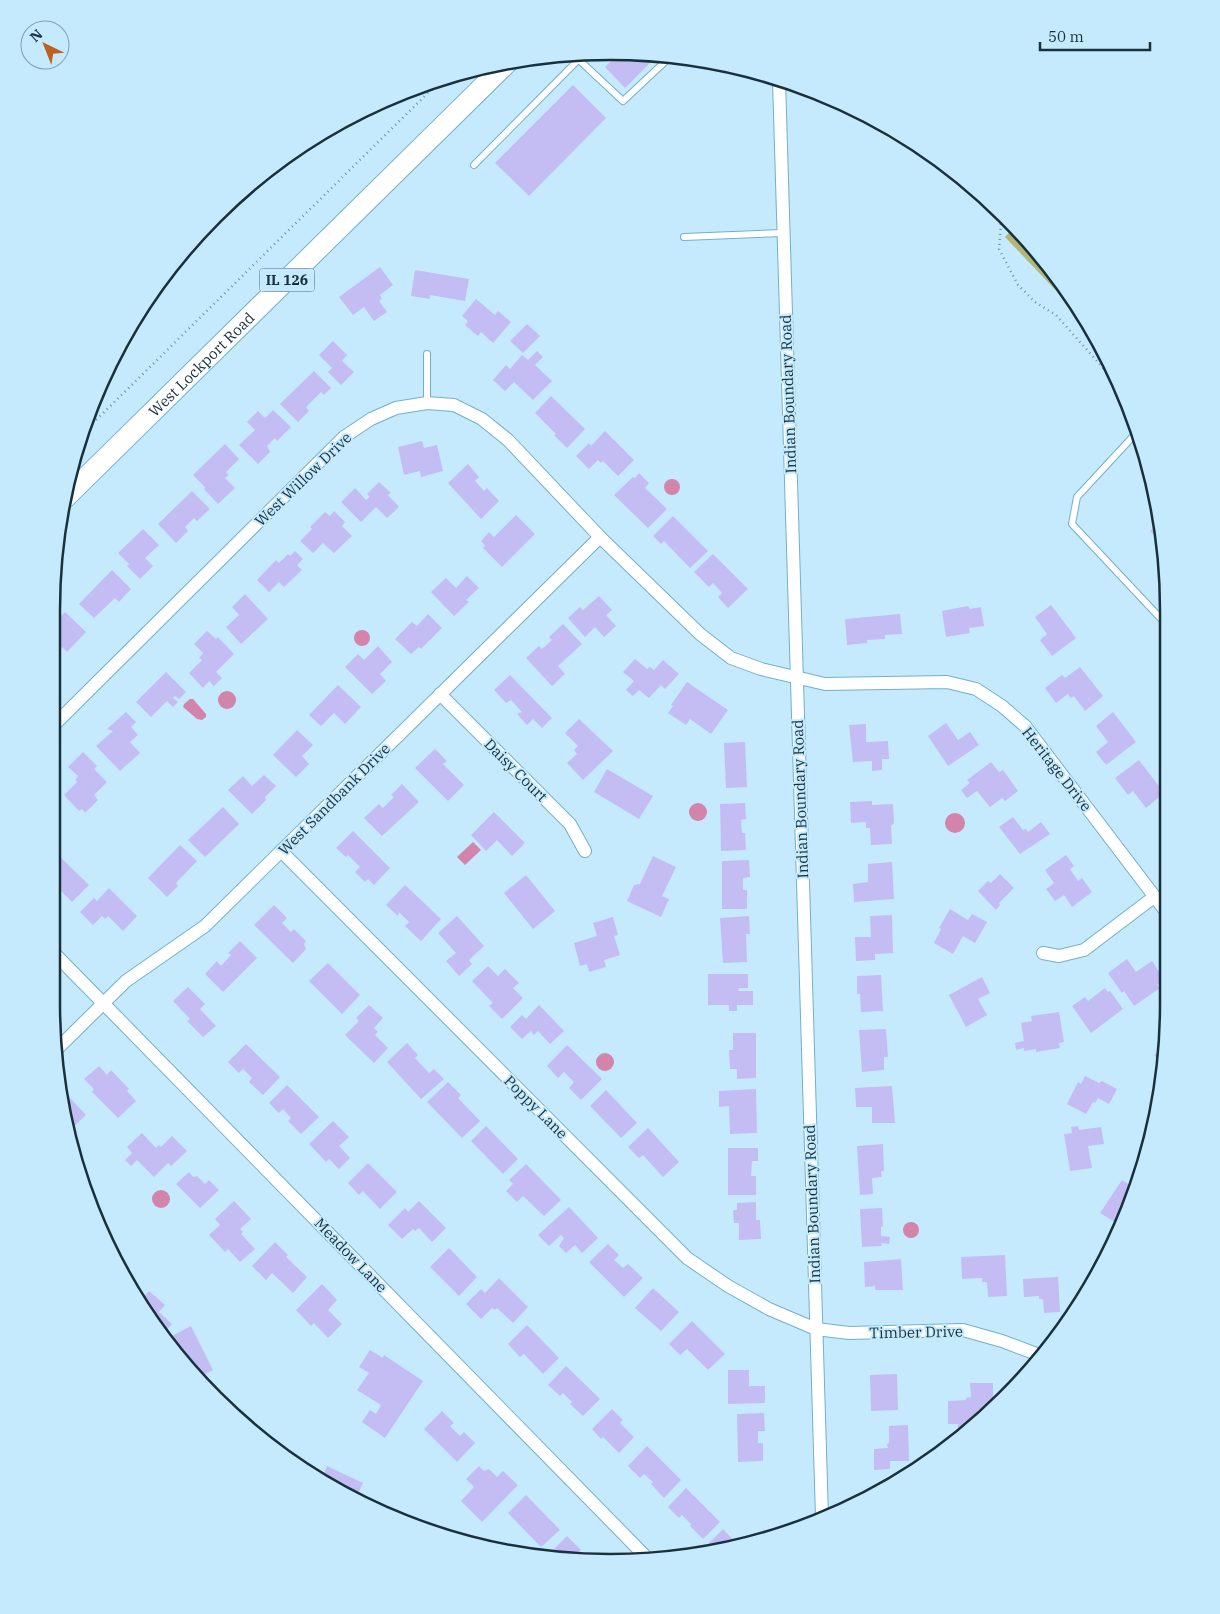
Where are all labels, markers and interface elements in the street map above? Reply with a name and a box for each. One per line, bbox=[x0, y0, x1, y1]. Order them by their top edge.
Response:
north arrow bbox=[20, 20, 70, 70]
scale bar bbox=[1040, 20, 1150, 52]
text: N bbox=[26, 25, 46, 46]
text: 50 m bbox=[1048, 27, 1084, 46]
road number: IL 126 bbox=[260, 268, 314, 292]
street label: West Lockport Road bbox=[144, 308, 258, 420]
street label: Indian Boundary Road bbox=[776, 314, 800, 474]
street label: West Willow Drive bbox=[251, 428, 355, 530]
street label: Indian Boundary Road bbox=[788, 719, 812, 879]
street label: Heritage Drive bbox=[1018, 723, 1096, 815]
street label: Daisy Court bbox=[480, 734, 552, 806]
street label: West Sandbank Drive bbox=[274, 739, 394, 859]
street label: Poppy Lane bbox=[500, 1071, 572, 1143]
street label: Indian Boundary Road bbox=[800, 1124, 824, 1284]
street label: Meadow Lane bbox=[311, 1214, 391, 1296]
street label: Timber Drive bbox=[869, 1322, 963, 1342]

